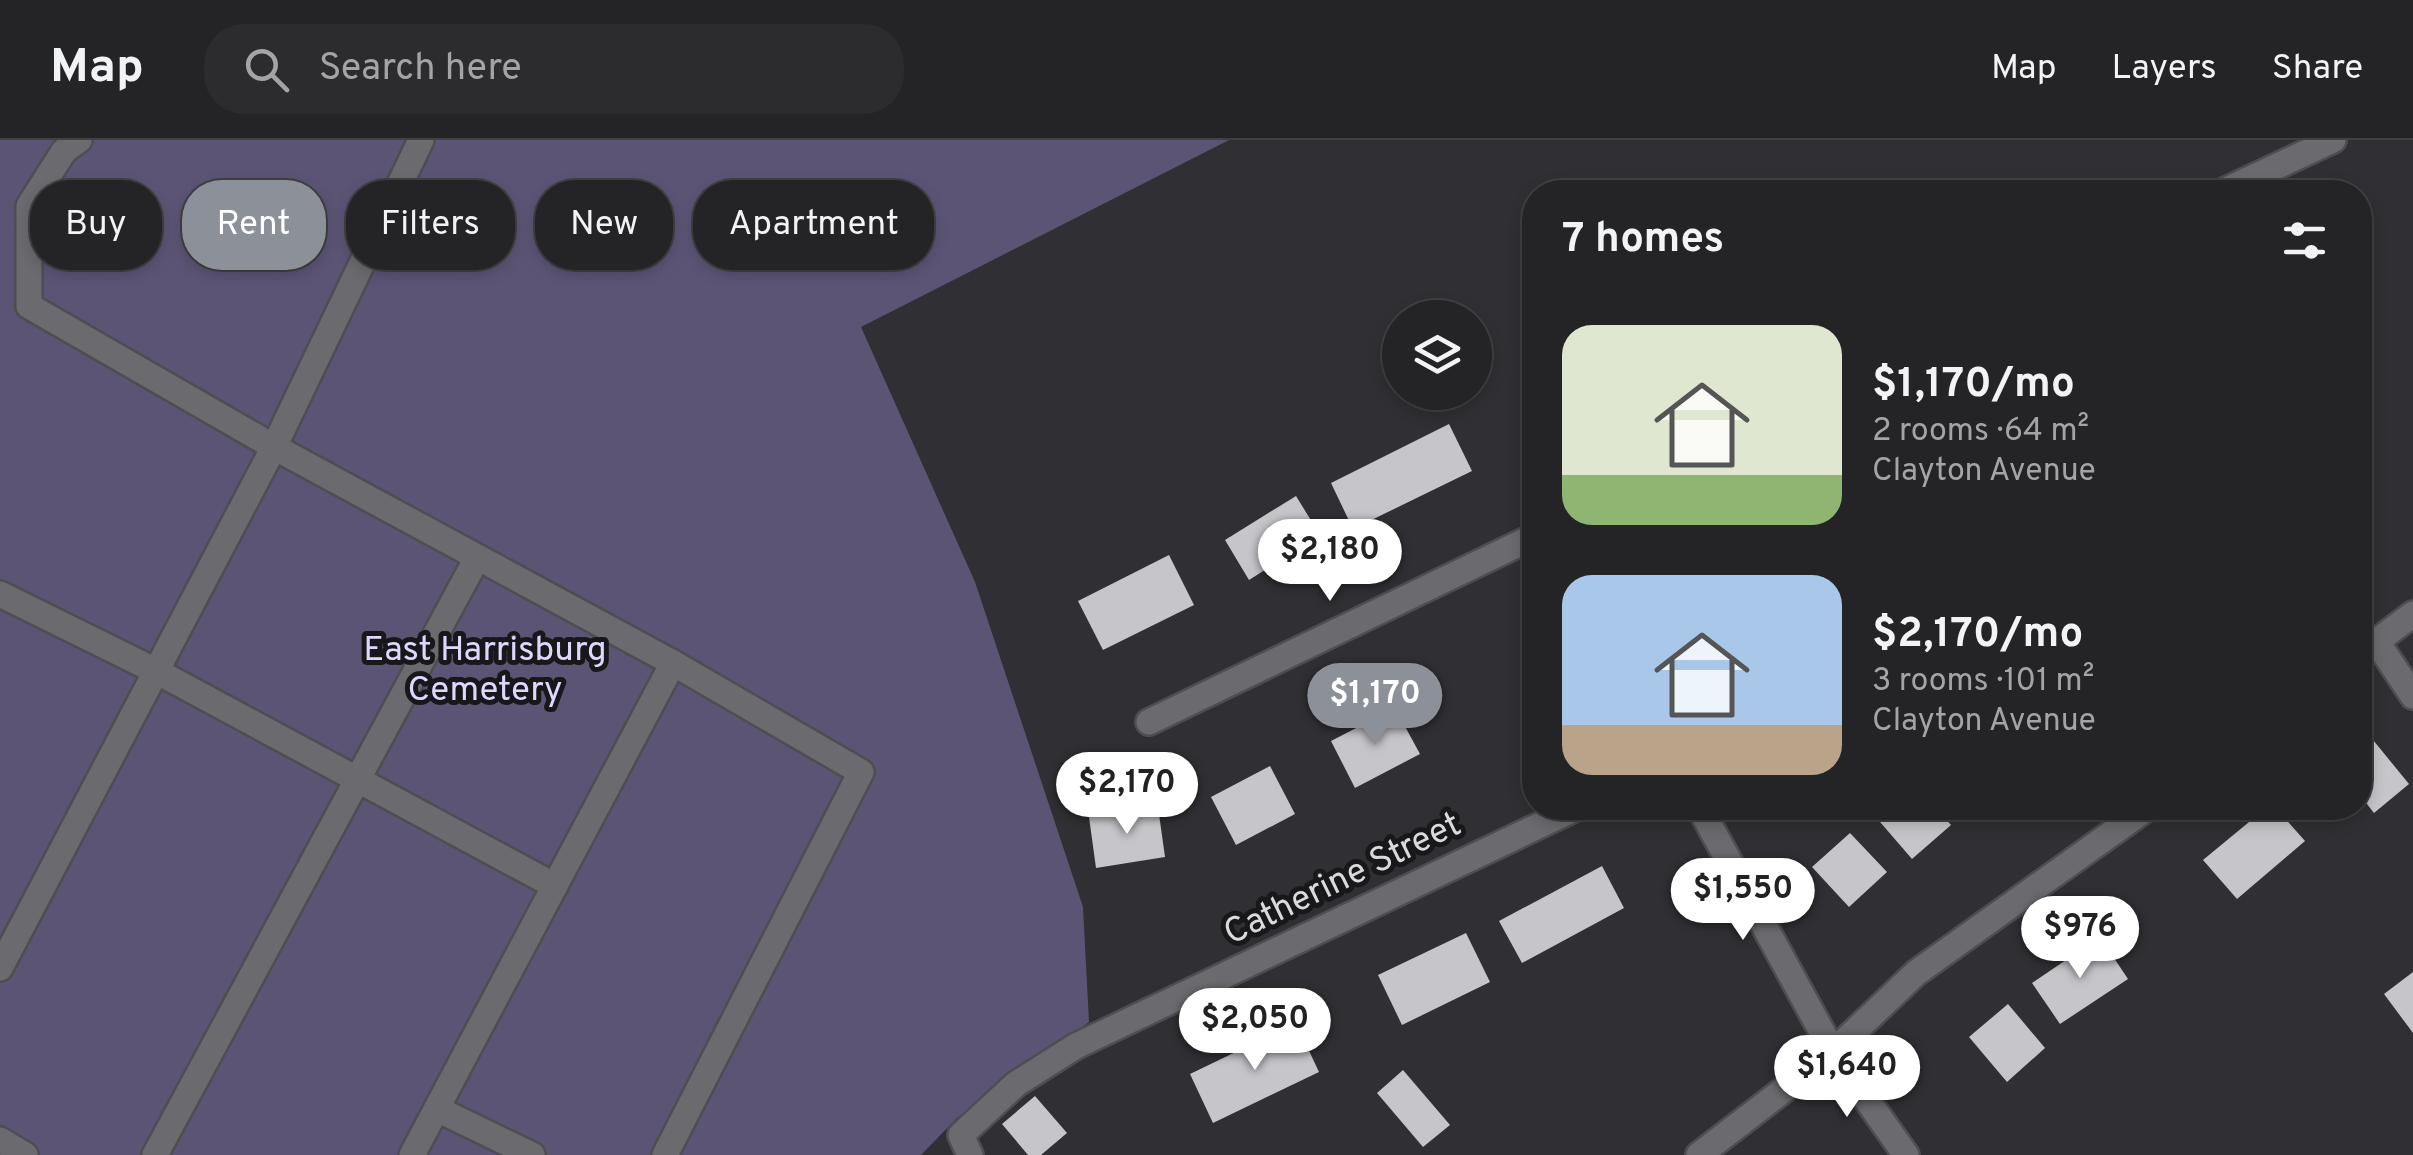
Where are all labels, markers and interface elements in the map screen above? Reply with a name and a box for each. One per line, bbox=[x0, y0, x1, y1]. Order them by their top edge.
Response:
search box bbox=[204, 24, 904, 114]
text: Map bbox=[50, 39, 144, 99]
icon: search bbox=[239, 42, 294, 97]
text: Search here bbox=[319, 45, 522, 94]
text: Map bbox=[1991, 47, 2057, 91]
text: Layers bbox=[2112, 47, 2217, 91]
text: Share bbox=[2272, 47, 2363, 91]
chip: Buy bbox=[30, 180, 162, 270]
chip: Rent bbox=[182, 180, 326, 270]
chip: Filters bbox=[346, 180, 515, 270]
chip: New bbox=[535, 180, 673, 270]
chip: Apartment bbox=[693, 180, 934, 270]
icon: filters bbox=[2277, 213, 2332, 268]
text: 7 homes bbox=[1562, 214, 1724, 267]
map controls bbox=[1382, 300, 1492, 410]
button: layers bbox=[1382, 300, 1492, 410]
text: $1,170/mo bbox=[1872, 359, 2075, 412]
icon: home bbox=[1642, 365, 1762, 485]
text: 2 rooms · 64 m² bbox=[1872, 412, 2089, 452]
text: Clayton Avenue bbox=[1872, 452, 2096, 492]
pin: $2,180 bbox=[1249, 519, 1411, 604]
text: $2,180 bbox=[1280, 531, 1380, 571]
text: $2,170/mo bbox=[1872, 609, 2083, 662]
icon: home bbox=[1642, 615, 1762, 735]
park label: East Harrisburg Cemetery bbox=[363, 629, 607, 713]
text: 3 rooms · 101 m² bbox=[1872, 662, 2094, 702]
pin: $1,170 bbox=[1294, 663, 1456, 748]
text: $1,170 bbox=[1329, 675, 1421, 715]
text: Clayton Avenue bbox=[1872, 702, 2096, 742]
pin: $2,170 bbox=[1046, 752, 1208, 837]
text: $2,170 bbox=[1078, 764, 1176, 804]
street label: Catherine Street bbox=[1217, 804, 1469, 956]
pin: $1,550 bbox=[1662, 858, 1824, 943]
text: $1,550 bbox=[1693, 870, 1793, 910]
pin: $976 bbox=[2021, 896, 2139, 981]
text: $976 bbox=[2043, 908, 2117, 948]
pin: $2,050 bbox=[1174, 988, 1336, 1073]
text: $2,050 bbox=[1201, 1000, 1309, 1040]
pin: $1,640 bbox=[1766, 1035, 1928, 1120]
text: $1,640 bbox=[1796, 1047, 1898, 1087]

